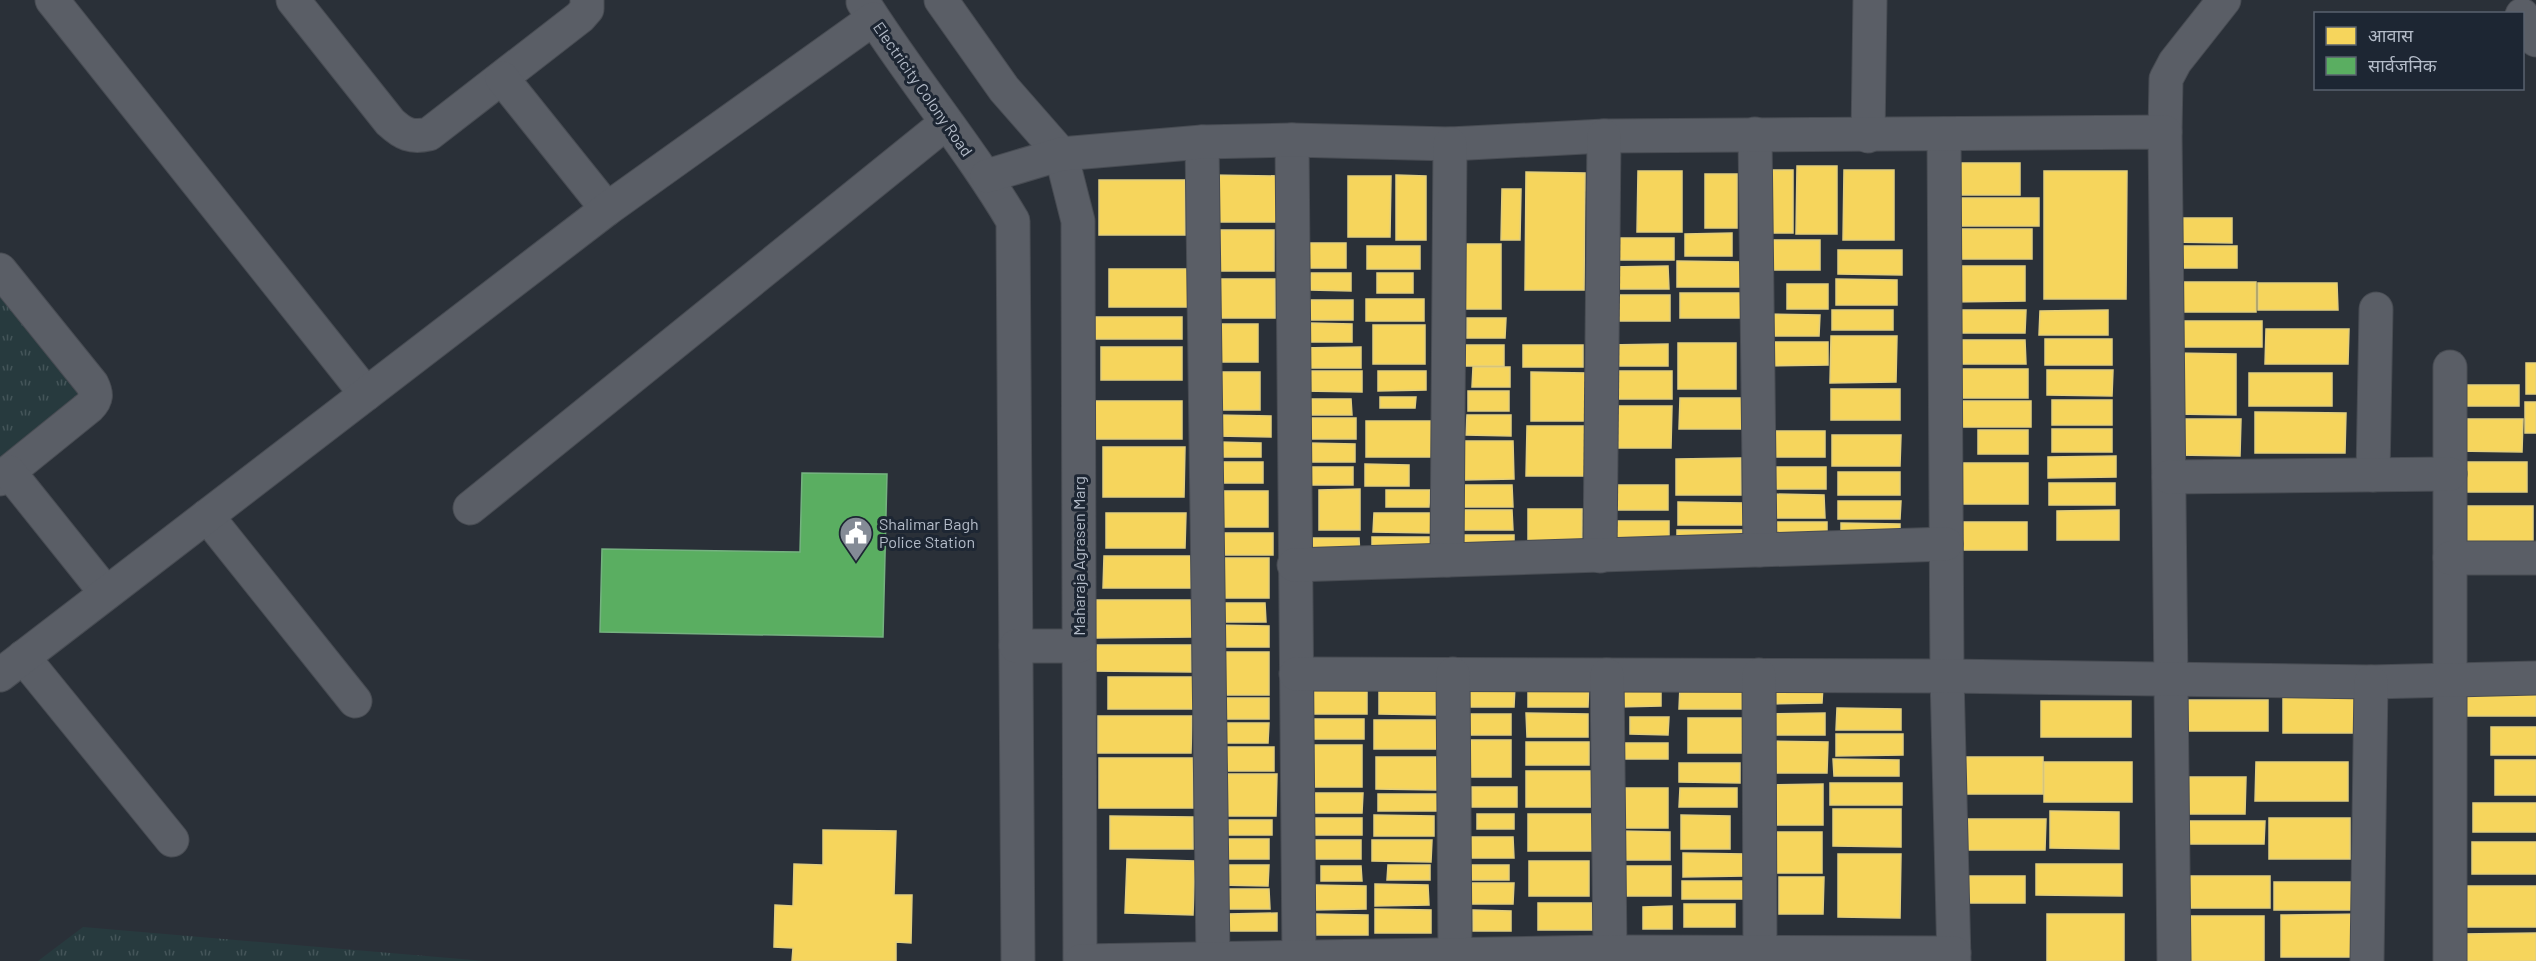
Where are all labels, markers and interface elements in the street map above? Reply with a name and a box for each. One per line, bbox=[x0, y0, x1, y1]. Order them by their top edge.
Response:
legend bbox=[2314, 12, 2524, 90]
street label: Electricity Colony Road bbox=[870, 18, 977, 160]
text: आवास bbox=[2368, 24, 2414, 46]
text: सार्वजनिक bbox=[2368, 54, 2438, 76]
street label: Maharaja Agrasen Marg bbox=[1069, 476, 1088, 636]
place label: Shalimar Bagh Police Station bbox=[879, 514, 979, 551]
public building icon: Shalimar Bagh Police Station bbox=[838, 515, 874, 562]

